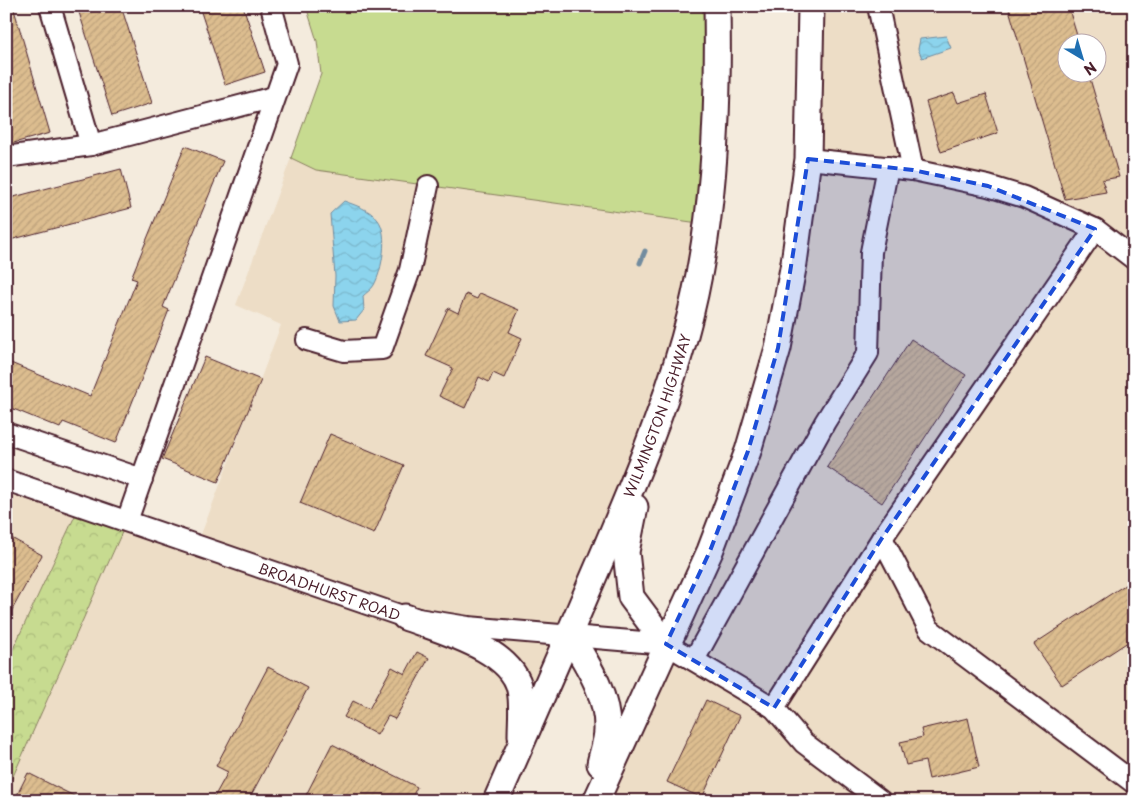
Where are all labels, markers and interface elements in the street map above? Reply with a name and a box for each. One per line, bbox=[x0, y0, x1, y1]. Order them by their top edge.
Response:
north arrow bbox=[1058, 32, 1108, 82]
text: N bbox=[1079, 57, 1101, 80]
street label: WILMINGTON HIGHWAY bbox=[618, 331, 696, 500]
street label: BROADHURST ROAD bbox=[256, 557, 403, 625]

